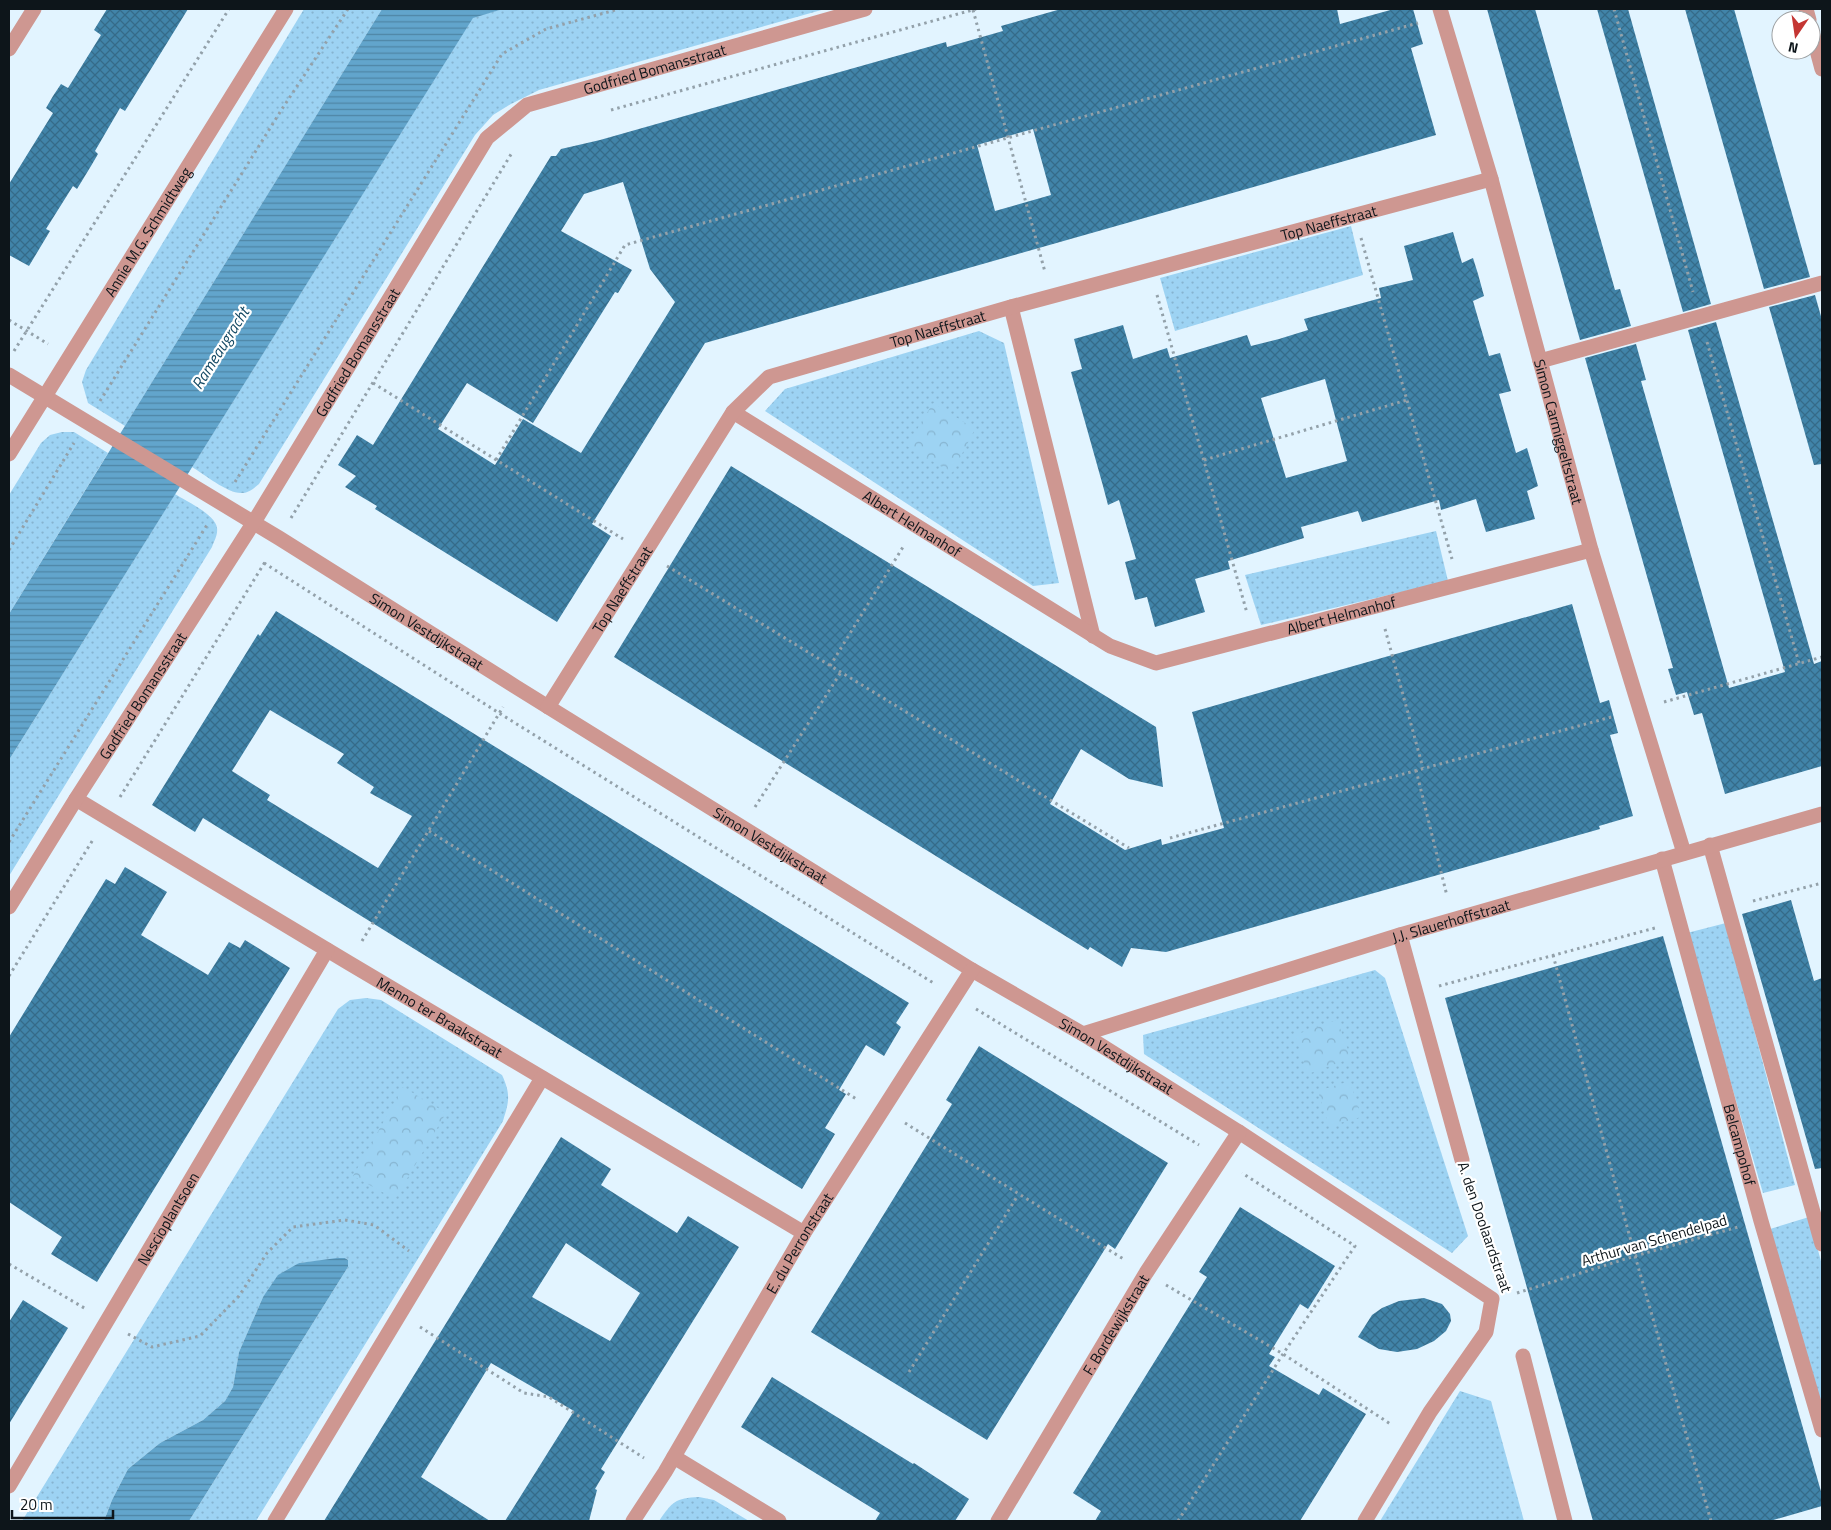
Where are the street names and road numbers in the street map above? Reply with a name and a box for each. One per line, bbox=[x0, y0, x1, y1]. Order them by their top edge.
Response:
street label: Godfried Bomansstraat bbox=[581, 37, 729, 100]
street label: Annie M.G. Schmidtweg bbox=[98, 162, 197, 301]
street label: Top Naeffstraat bbox=[1278, 198, 1380, 246]
street label: Godfried Bomansstraat bbox=[309, 283, 405, 421]
street label: Top Naeffstraat bbox=[887, 303, 989, 353]
street label: Simon Carmiggeltstraat bbox=[1529, 356, 1590, 507]
street label: Albert Helmanhof bbox=[859, 484, 966, 563]
street label: Top Naeffstraat bbox=[586, 541, 658, 637]
street label: Simon Vestdijkstraat bbox=[365, 586, 489, 676]
street label: Albert Helmanhof bbox=[1284, 590, 1398, 640]
street label: Godfried Bomansstraat bbox=[93, 627, 192, 764]
street label: Simon Vestdijkstraat bbox=[709, 801, 833, 890]
street label: J.J. Slauerhoffstraat bbox=[1389, 892, 1513, 948]
street label: Menno ter Braakstraat bbox=[372, 970, 508, 1064]
street label: Simon Vestdijkstraat bbox=[1055, 1011, 1179, 1100]
street label: Belcampohof bbox=[1718, 1101, 1762, 1188]
street label: A. den Doolaardstraat bbox=[1452, 1158, 1518, 1296]
street label: Nescioplantsoen bbox=[131, 1167, 204, 1270]
street label: E. du Perronstraat bbox=[760, 1187, 839, 1298]
street label: Arthur van Schendelpad bbox=[1578, 1208, 1730, 1272]
street label: F. Bordewijkstraat bbox=[1076, 1269, 1155, 1379]

